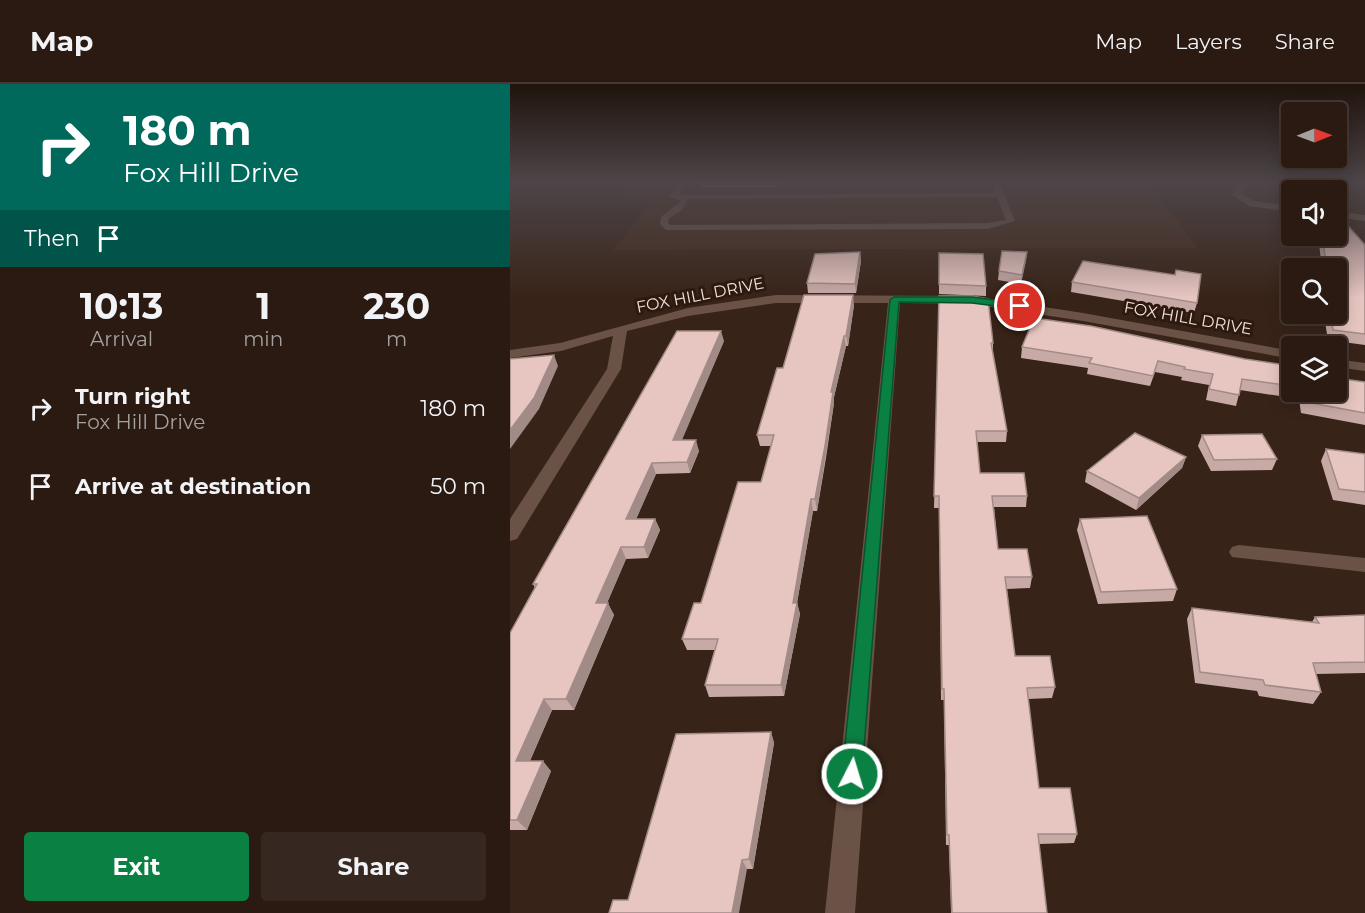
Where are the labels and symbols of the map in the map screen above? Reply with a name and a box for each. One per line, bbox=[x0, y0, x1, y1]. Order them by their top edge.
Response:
north arrow bbox=[1281, 102, 1347, 168]
street label: FOX HILL DRIVE bbox=[635, 273, 765, 317]
pin bbox=[994, 280, 1045, 331]
street label: FOX HILL DRIVE bbox=[1123, 297, 1253, 339]
position arrow bbox=[820, 742, 884, 806]

